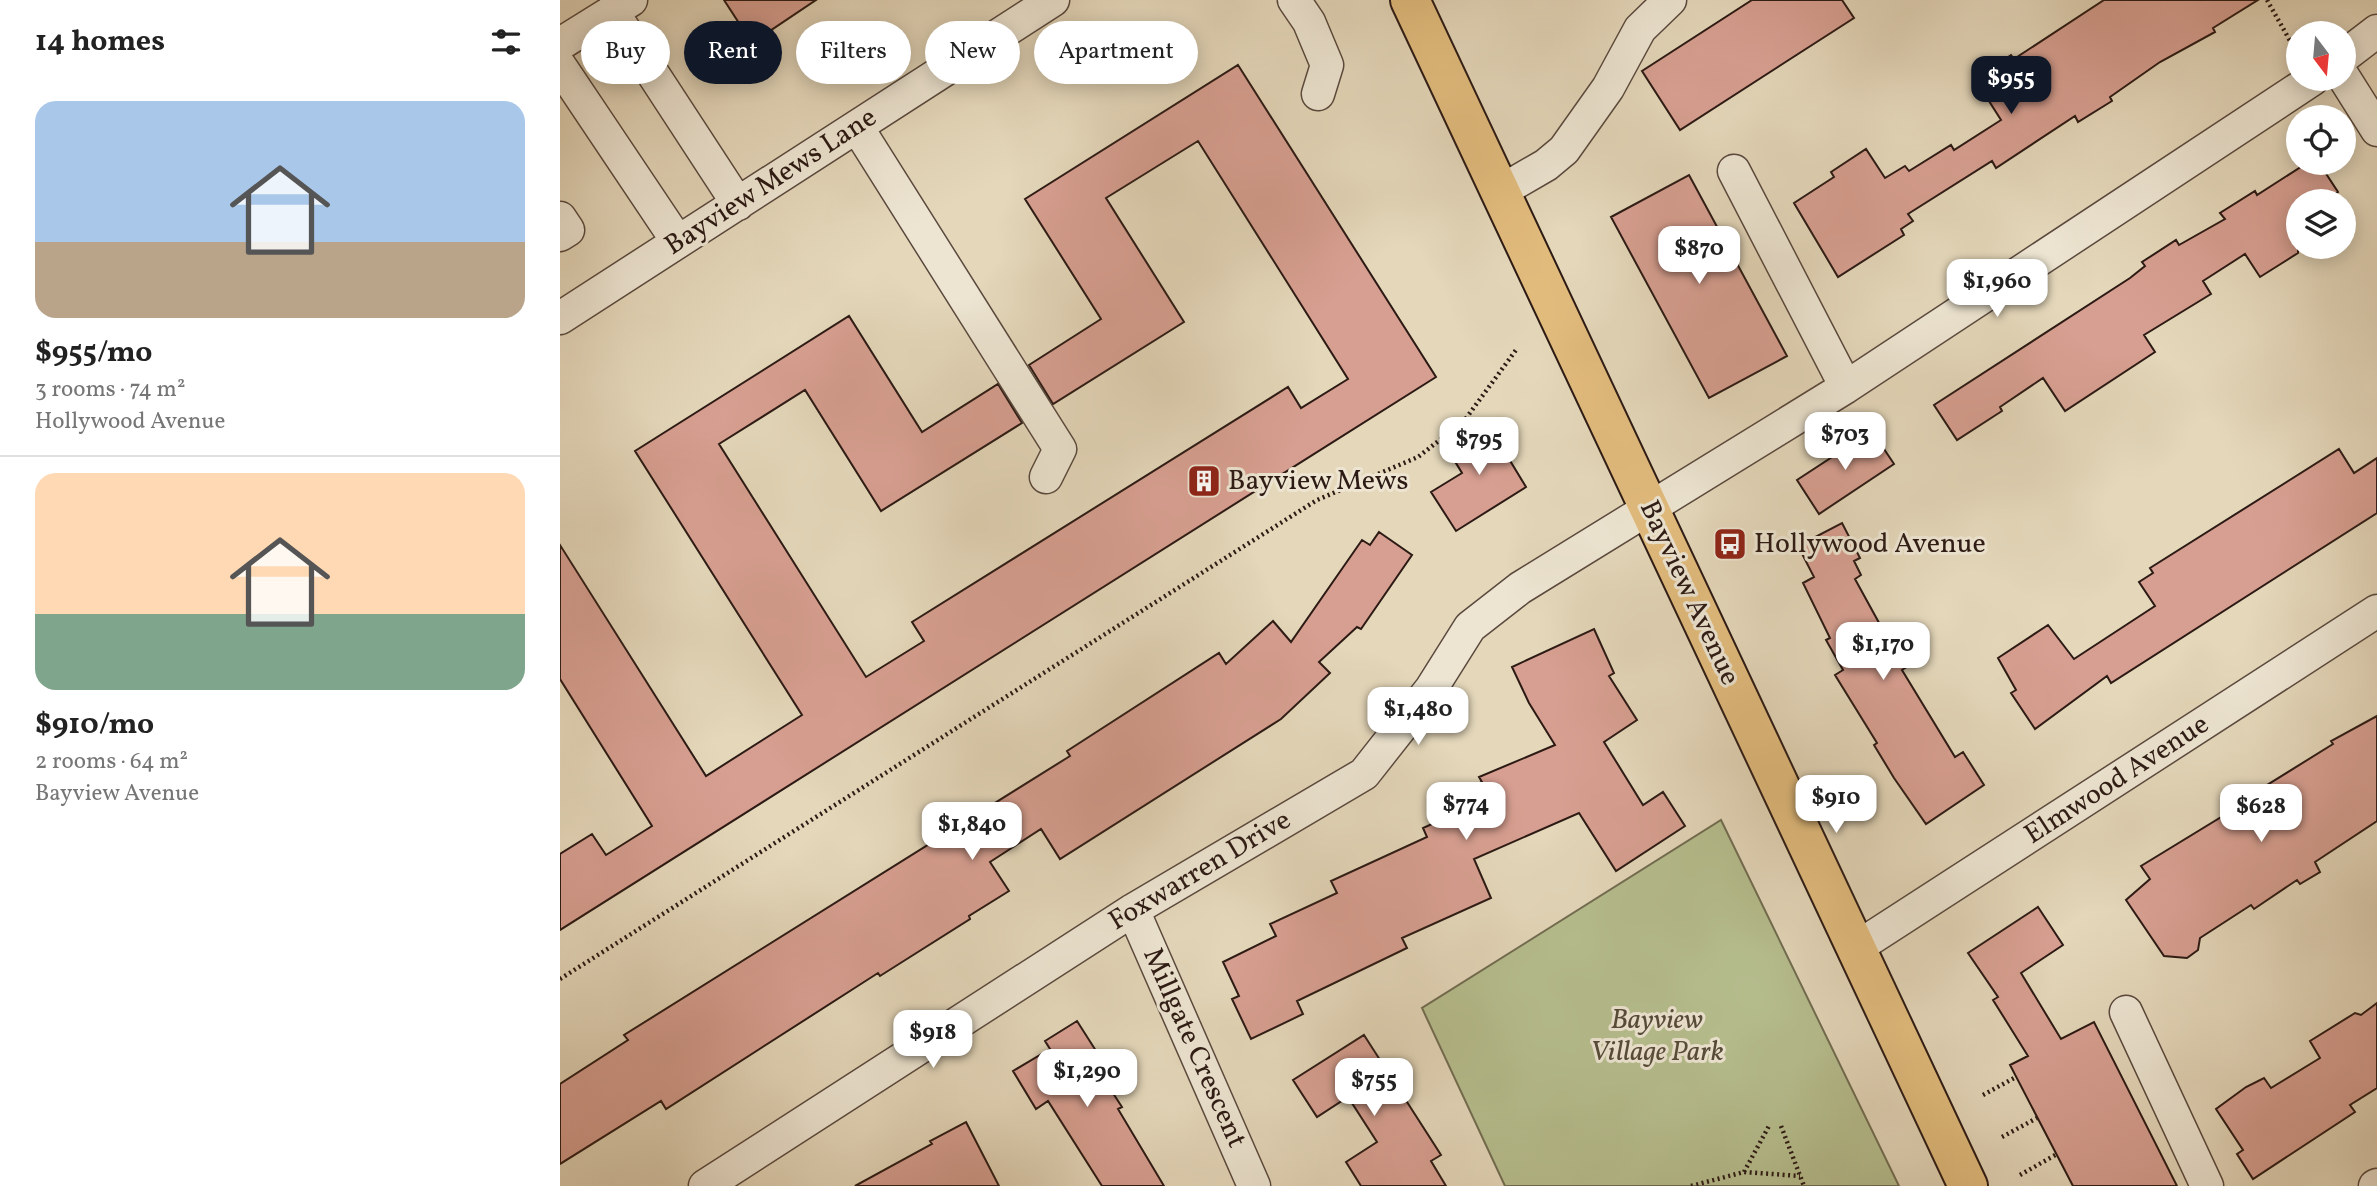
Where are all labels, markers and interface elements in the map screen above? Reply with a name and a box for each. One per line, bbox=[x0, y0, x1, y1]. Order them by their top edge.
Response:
text: 14 homes bbox=[35, 21, 165, 63]
chip: Buy bbox=[581, 21, 670, 84]
chip: Rent bbox=[684, 21, 782, 84]
chip: Filters bbox=[796, 21, 911, 84]
chip: New bbox=[925, 21, 1020, 84]
chip: Apartment bbox=[1034, 21, 1198, 84]
north arrow bbox=[2286, 21, 2356, 91]
map controls bbox=[2286, 21, 2356, 259]
icon: filters bbox=[487, 23, 525, 61]
pin: $955 bbox=[1970, 57, 2052, 116]
text: $955 bbox=[1987, 63, 2035, 95]
street label: Bayview Mews Lane bbox=[657, 99, 885, 265]
button: locate bbox=[2286, 105, 2356, 175]
icon: home bbox=[217, 147, 343, 273]
button: layers bbox=[2286, 189, 2356, 259]
pin: $870 bbox=[1658, 226, 1740, 286]
text: $870 bbox=[1674, 233, 1724, 265]
pin: $1,960 bbox=[1940, 260, 2054, 319]
text: $1,960 bbox=[1963, 266, 2031, 298]
text: $955/mo bbox=[35, 332, 152, 374]
text: 3 rooms · 74 m² bbox=[35, 374, 185, 406]
text: Hollywood Avenue bbox=[35, 406, 225, 438]
pin: $703 bbox=[1804, 412, 1886, 472]
pin: $795 bbox=[1438, 418, 1520, 477]
text: $703 bbox=[1821, 419, 1869, 451]
text: $795 bbox=[1455, 424, 1503, 456]
building icon: Bayview Mews bbox=[1185, 462, 1223, 500]
place label: Bayview Mews bbox=[1228, 462, 1409, 501]
street label: Bayview Avenue bbox=[1629, 494, 1749, 692]
icon: home bbox=[217, 519, 343, 645]
bus stop icon: Hollywood Avenue bbox=[1711, 525, 1749, 563]
place label: Hollywood Avenue bbox=[1754, 525, 1986, 564]
pin: $1,170 bbox=[1826, 622, 1940, 682]
text: $1,170 bbox=[1852, 629, 1914, 661]
pin: $1,480 bbox=[1361, 688, 1475, 747]
text: $1,480 bbox=[1383, 694, 1453, 726]
text: $910/mo bbox=[35, 704, 154, 746]
street label: Elmwood Avenue bbox=[2017, 706, 2217, 854]
text: 2 rooms · 64 m² bbox=[35, 746, 188, 778]
pin: $910 bbox=[1795, 776, 1877, 835]
text: Bayview Avenue bbox=[35, 778, 199, 810]
pin: $774 bbox=[1425, 782, 1507, 842]
text: $910 bbox=[1812, 782, 1860, 814]
pin: $628 bbox=[2220, 784, 2302, 844]
text: $774 bbox=[1443, 789, 1489, 821]
text: $628 bbox=[2236, 791, 2286, 823]
street label: Foxwarren Drive bbox=[1102, 801, 1298, 941]
pin: $1,840 bbox=[915, 802, 1029, 862]
text: $1,840 bbox=[938, 809, 1006, 841]
street label: Millgate Crescent bbox=[1132, 942, 1256, 1154]
park label: Bayview Village Park bbox=[1590, 1001, 1724, 1072]
pin: $918 bbox=[892, 1010, 974, 1070]
text: $918 bbox=[909, 1017, 957, 1049]
pin: $1,290 bbox=[1030, 1050, 1144, 1109]
text: $1,290 bbox=[1053, 1056, 1121, 1088]
pin: $755 bbox=[1333, 1058, 1415, 1118]
text: $755 bbox=[1351, 1065, 1397, 1097]

